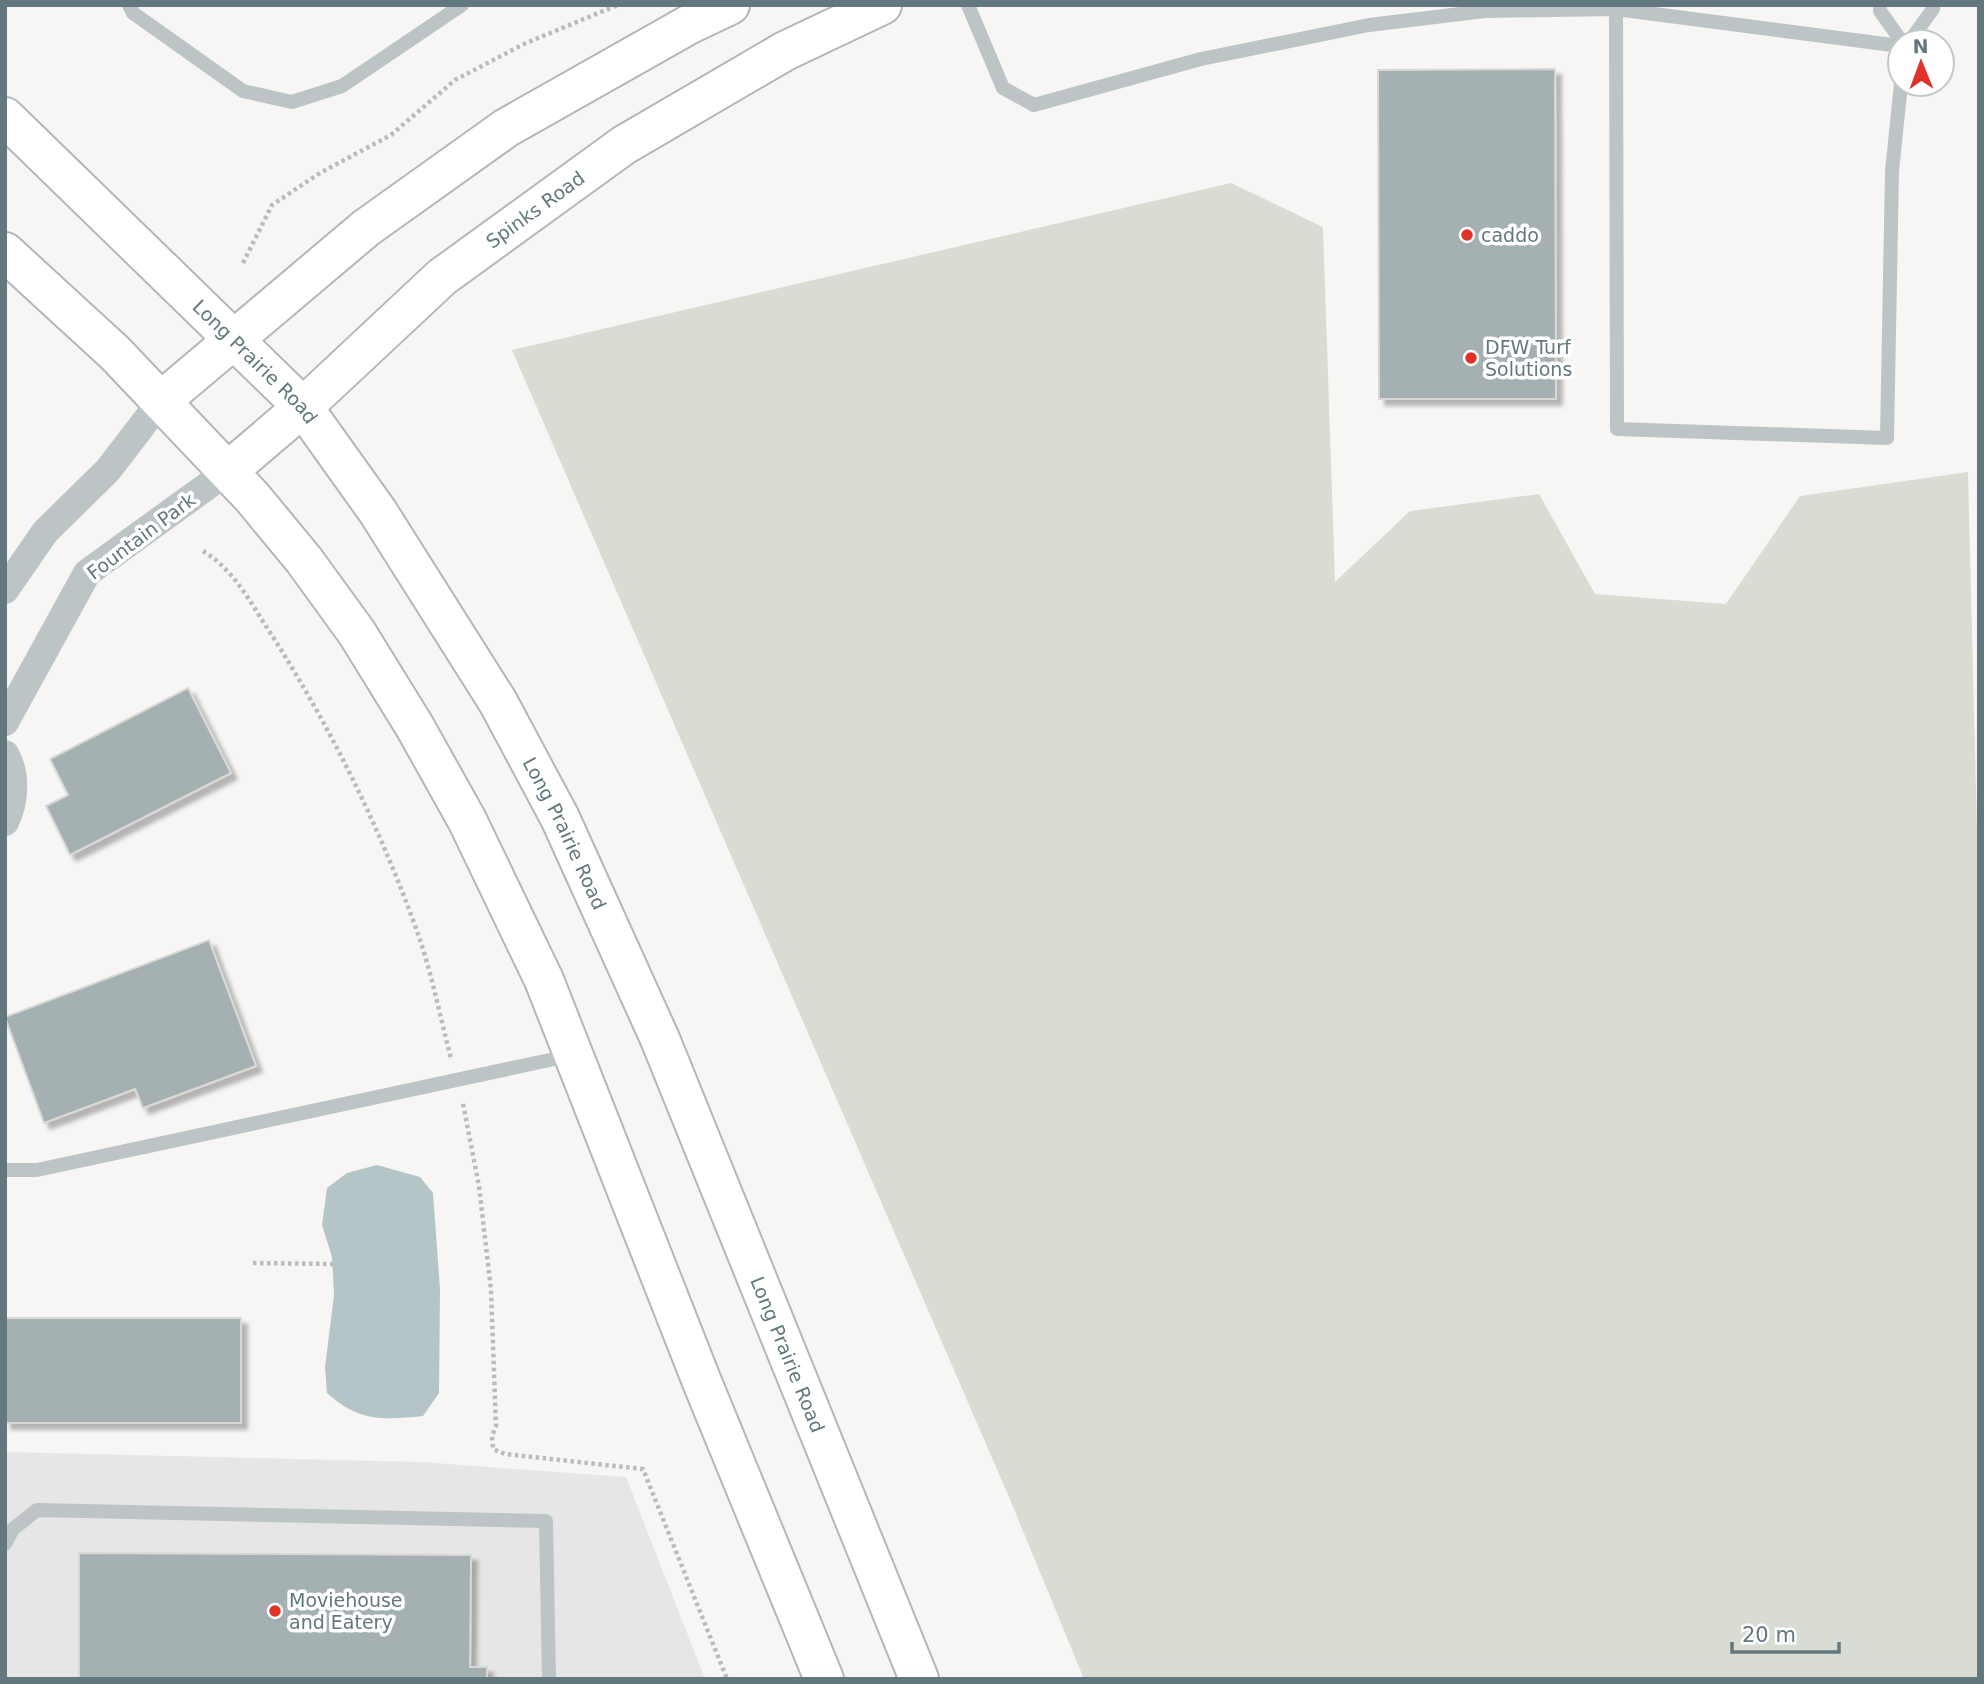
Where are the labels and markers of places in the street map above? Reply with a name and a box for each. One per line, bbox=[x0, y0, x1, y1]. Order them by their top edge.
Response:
place label: caddo bbox=[1481, 224, 1539, 246]
marker: caddo bbox=[1459, 227, 1475, 243]
place label: DFW Turf Solutions bbox=[1485, 336, 1572, 380]
marker: DFW Turf Solutions bbox=[1463, 350, 1479, 366]
place label: Moviehouse and Eatery bbox=[289, 1589, 403, 1633]
marker: Moviehouse and Eatery bbox=[267, 1603, 283, 1619]

